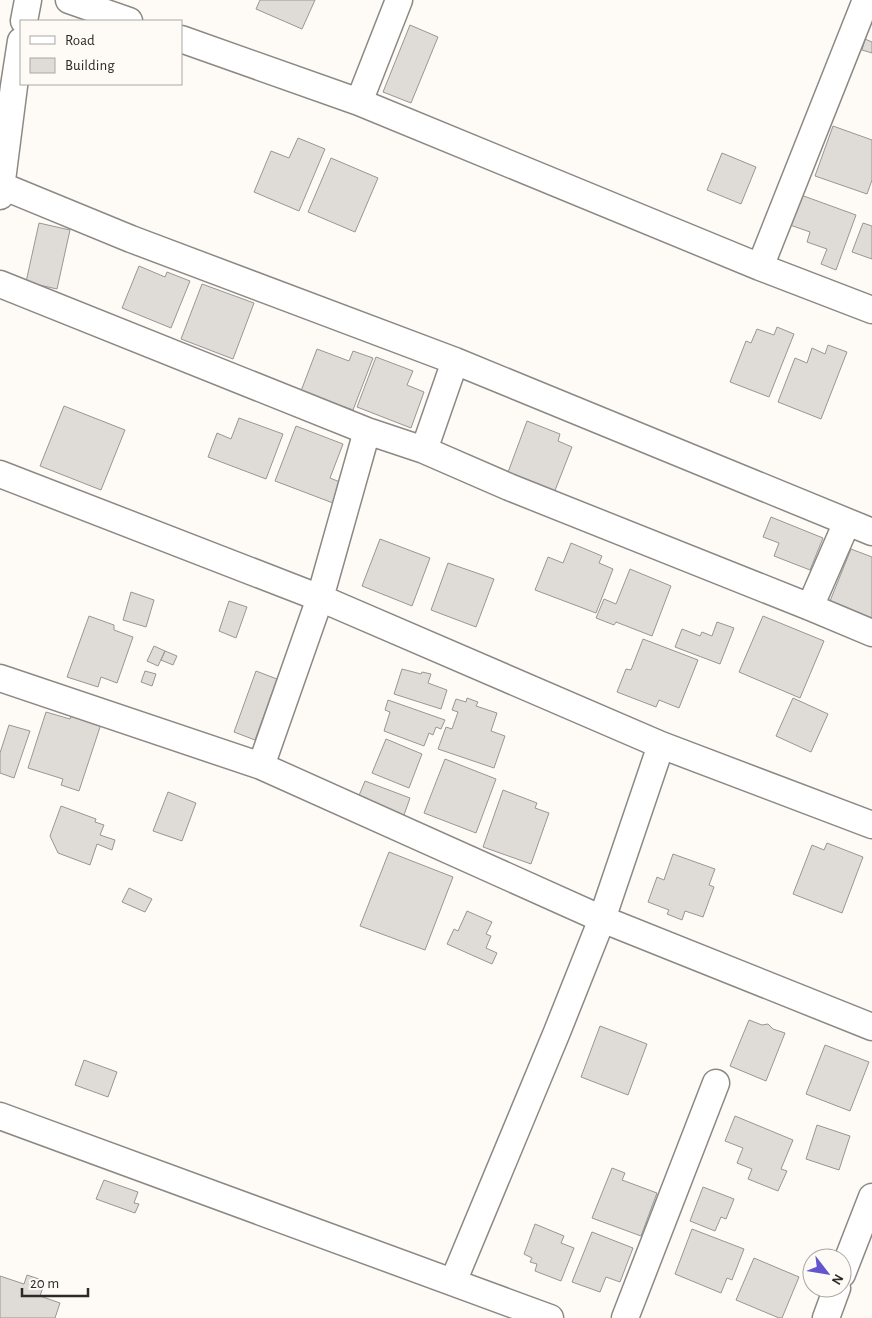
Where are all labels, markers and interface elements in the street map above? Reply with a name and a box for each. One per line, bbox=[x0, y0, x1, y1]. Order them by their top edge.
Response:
legend bbox=[20, 20, 182, 85]
text: Road bbox=[65, 33, 95, 48]
text: Building bbox=[65, 58, 115, 73]
north arrow bbox=[802, 1248, 852, 1298]
scale bar bbox=[22, 1266, 89, 1298]
text: N bbox=[829, 1271, 846, 1287]
text: 20 m bbox=[30, 1276, 59, 1291]

